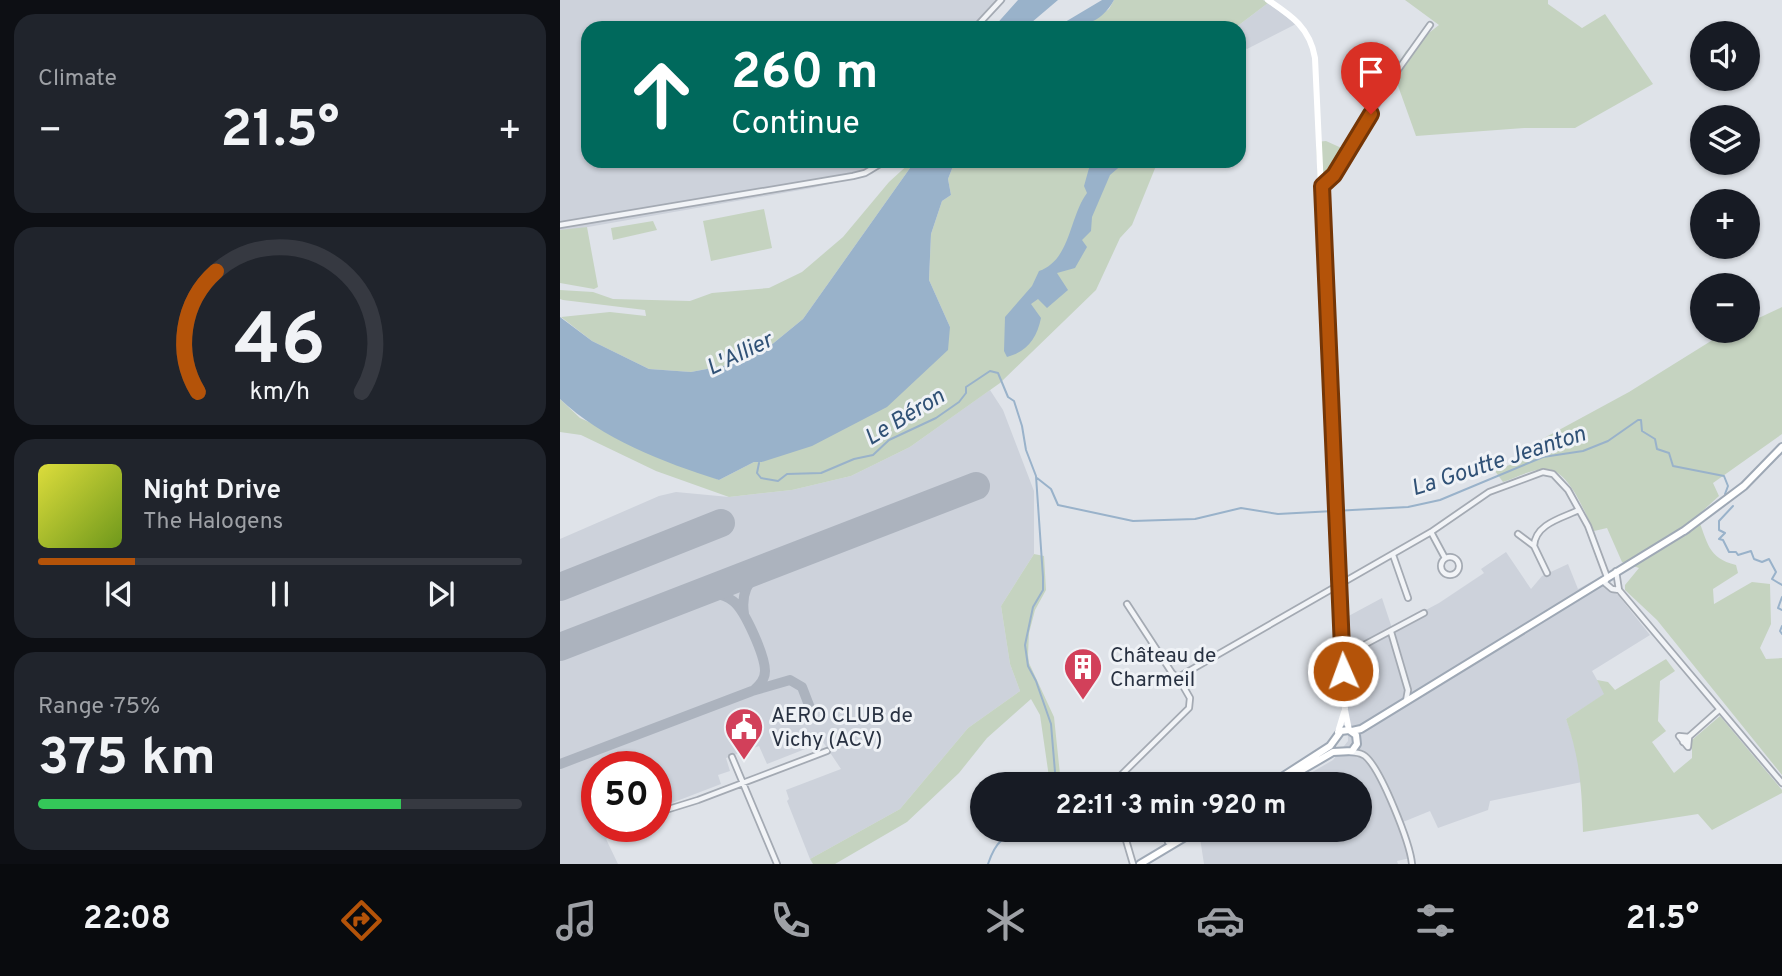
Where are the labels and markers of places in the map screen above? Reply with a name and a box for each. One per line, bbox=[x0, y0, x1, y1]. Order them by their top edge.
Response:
pin bbox=[1341, 42, 1401, 114]
place label: Château de Charmeil bbox=[1110, 643, 1216, 694]
building icon: Château de Charmeil bbox=[1062, 646, 1104, 701]
place label: AERO CLUB de Vichy (ACV) bbox=[771, 703, 913, 754]
public building icon: AERO CLUB de Vichy (ACV) bbox=[723, 706, 765, 761]

